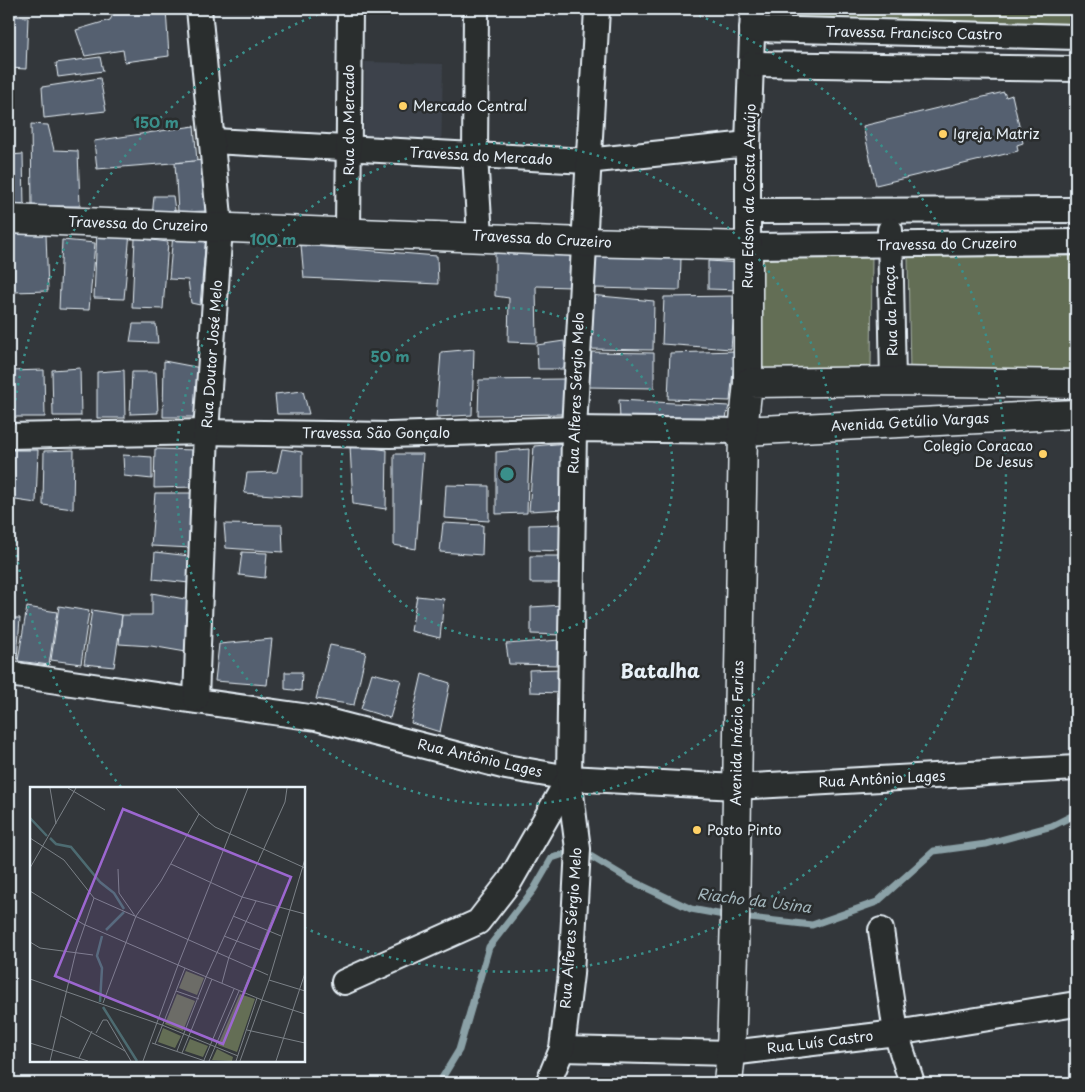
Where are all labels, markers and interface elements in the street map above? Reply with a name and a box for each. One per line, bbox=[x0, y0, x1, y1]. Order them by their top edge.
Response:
street label: Travessa Francisco Castro bbox=[825, 20, 1003, 45]
street label: Rua do Mercado bbox=[338, 64, 359, 175]
place label: Mercado Central bbox=[413, 95, 527, 116]
marker: Mercado Central bbox=[397, 100, 409, 112]
street label: Rua Edson da Costa Araújo bbox=[736, 103, 761, 289]
text: 150 m bbox=[133, 110, 179, 133]
place label: Igreja Matriz bbox=[953, 123, 1040, 144]
marker: Igreja Matriz bbox=[937, 128, 949, 140]
street label: Travessa do Mercado bbox=[409, 141, 553, 170]
street label: Travessa do Cruzeiro bbox=[68, 211, 209, 236]
street label: Travessa do Cruzeiro bbox=[472, 224, 613, 253]
text: 100 m bbox=[250, 227, 296, 250]
street label: Travessa do Cruzeiro bbox=[877, 232, 1017, 255]
street label: Rua da Praça bbox=[878, 265, 903, 357]
street label: Rua Doutor José Melo bbox=[196, 279, 227, 429]
street label: Rua Alferes Sérgio Melo bbox=[562, 312, 589, 474]
text: 50 m bbox=[371, 344, 409, 367]
street label: Avenida Getúlio Vargas bbox=[830, 407, 990, 436]
street label: Travessa São Gonçalo bbox=[302, 422, 450, 443]
place label: Colegio Coracao De Jesus bbox=[923, 435, 1033, 472]
marker: Colegio Coracao De Jesus bbox=[1037, 448, 1049, 460]
centre of rings bbox=[498, 465, 516, 483]
district label: Batalha bbox=[620, 656, 700, 684]
street label: Avenida Inácio Farias bbox=[725, 660, 748, 806]
street label: Rua Antônio Lages bbox=[416, 733, 544, 782]
street label: Rua Antônio Lages bbox=[818, 765, 946, 792]
inset map bbox=[30, 787, 305, 1062]
place label: Posto Pinto bbox=[707, 819, 782, 840]
marker: Posto Pinto bbox=[691, 824, 703, 836]
street label: Rua Alferes Sérgio Melo bbox=[554, 846, 587, 1009]
water label: Riacho da Usina bbox=[696, 881, 813, 918]
street label: Rua Luís Castro bbox=[766, 1025, 875, 1058]

